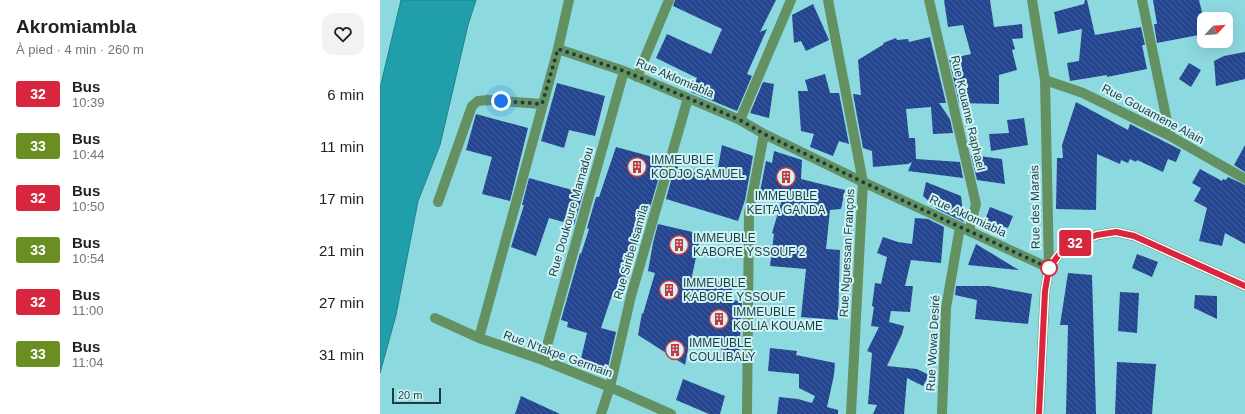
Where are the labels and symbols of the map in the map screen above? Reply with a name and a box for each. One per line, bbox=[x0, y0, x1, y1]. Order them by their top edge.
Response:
north arrow bbox=[1197, 12, 1233, 48]
street label: Rue Kouame Raphael bbox=[948, 54, 988, 172]
street label: Rue Aklomiabla bbox=[634, 55, 716, 101]
street label: Rue Gouamene Alain bbox=[1099, 81, 1207, 147]
your location bbox=[491, 91, 511, 111]
street label: Rue Doukoure Mamadou bbox=[546, 146, 596, 278]
place label: IMMEUBLE KODJO SAMUEL bbox=[651, 153, 745, 181]
building icon: IMMEUBLE KODJO SAMUEL bbox=[626, 156, 648, 178]
street label: Rue des Marais bbox=[1027, 165, 1043, 249]
building icon: IMMEUBLE KEITA GANDA bbox=[775, 166, 797, 188]
street label: Rue Nguessan François bbox=[837, 188, 857, 318]
place label: IMMEUBLE KEITA GANDA bbox=[746, 189, 826, 217]
street label: Rue Aklomiabla bbox=[927, 192, 1009, 240]
street label: Rue Siribe Isamïla bbox=[611, 203, 651, 301]
line badge: 32 bbox=[1057, 230, 1093, 256]
place label: IMMEUBLE KABORE YSSOUF 2 bbox=[693, 231, 806, 259]
building icon: IMMEUBLE KABORE YSSOUF 2 bbox=[668, 234, 690, 256]
unlabelled marker bbox=[1040, 259, 1058, 277]
place label: IMMEUBLE KABORE YSSOUF bbox=[683, 276, 785, 304]
building icon: IMMEUBLE KABORE YSSOUF bbox=[658, 279, 680, 301]
street label: Rue Wowa Desiré bbox=[923, 294, 943, 392]
place label: IMMEUBLE KOLIA KOUAME bbox=[733, 305, 823, 333]
building icon: IMMEUBLE KOLIA KOUAME bbox=[708, 308, 730, 330]
street label: Rue N'takpe Germain bbox=[502, 328, 614, 380]
place label: IMMEUBLE COULIBALY bbox=[689, 336, 755, 364]
building icon: IMMEUBLE COULIBALY bbox=[664, 339, 686, 361]
scale bar bbox=[392, 386, 441, 405]

